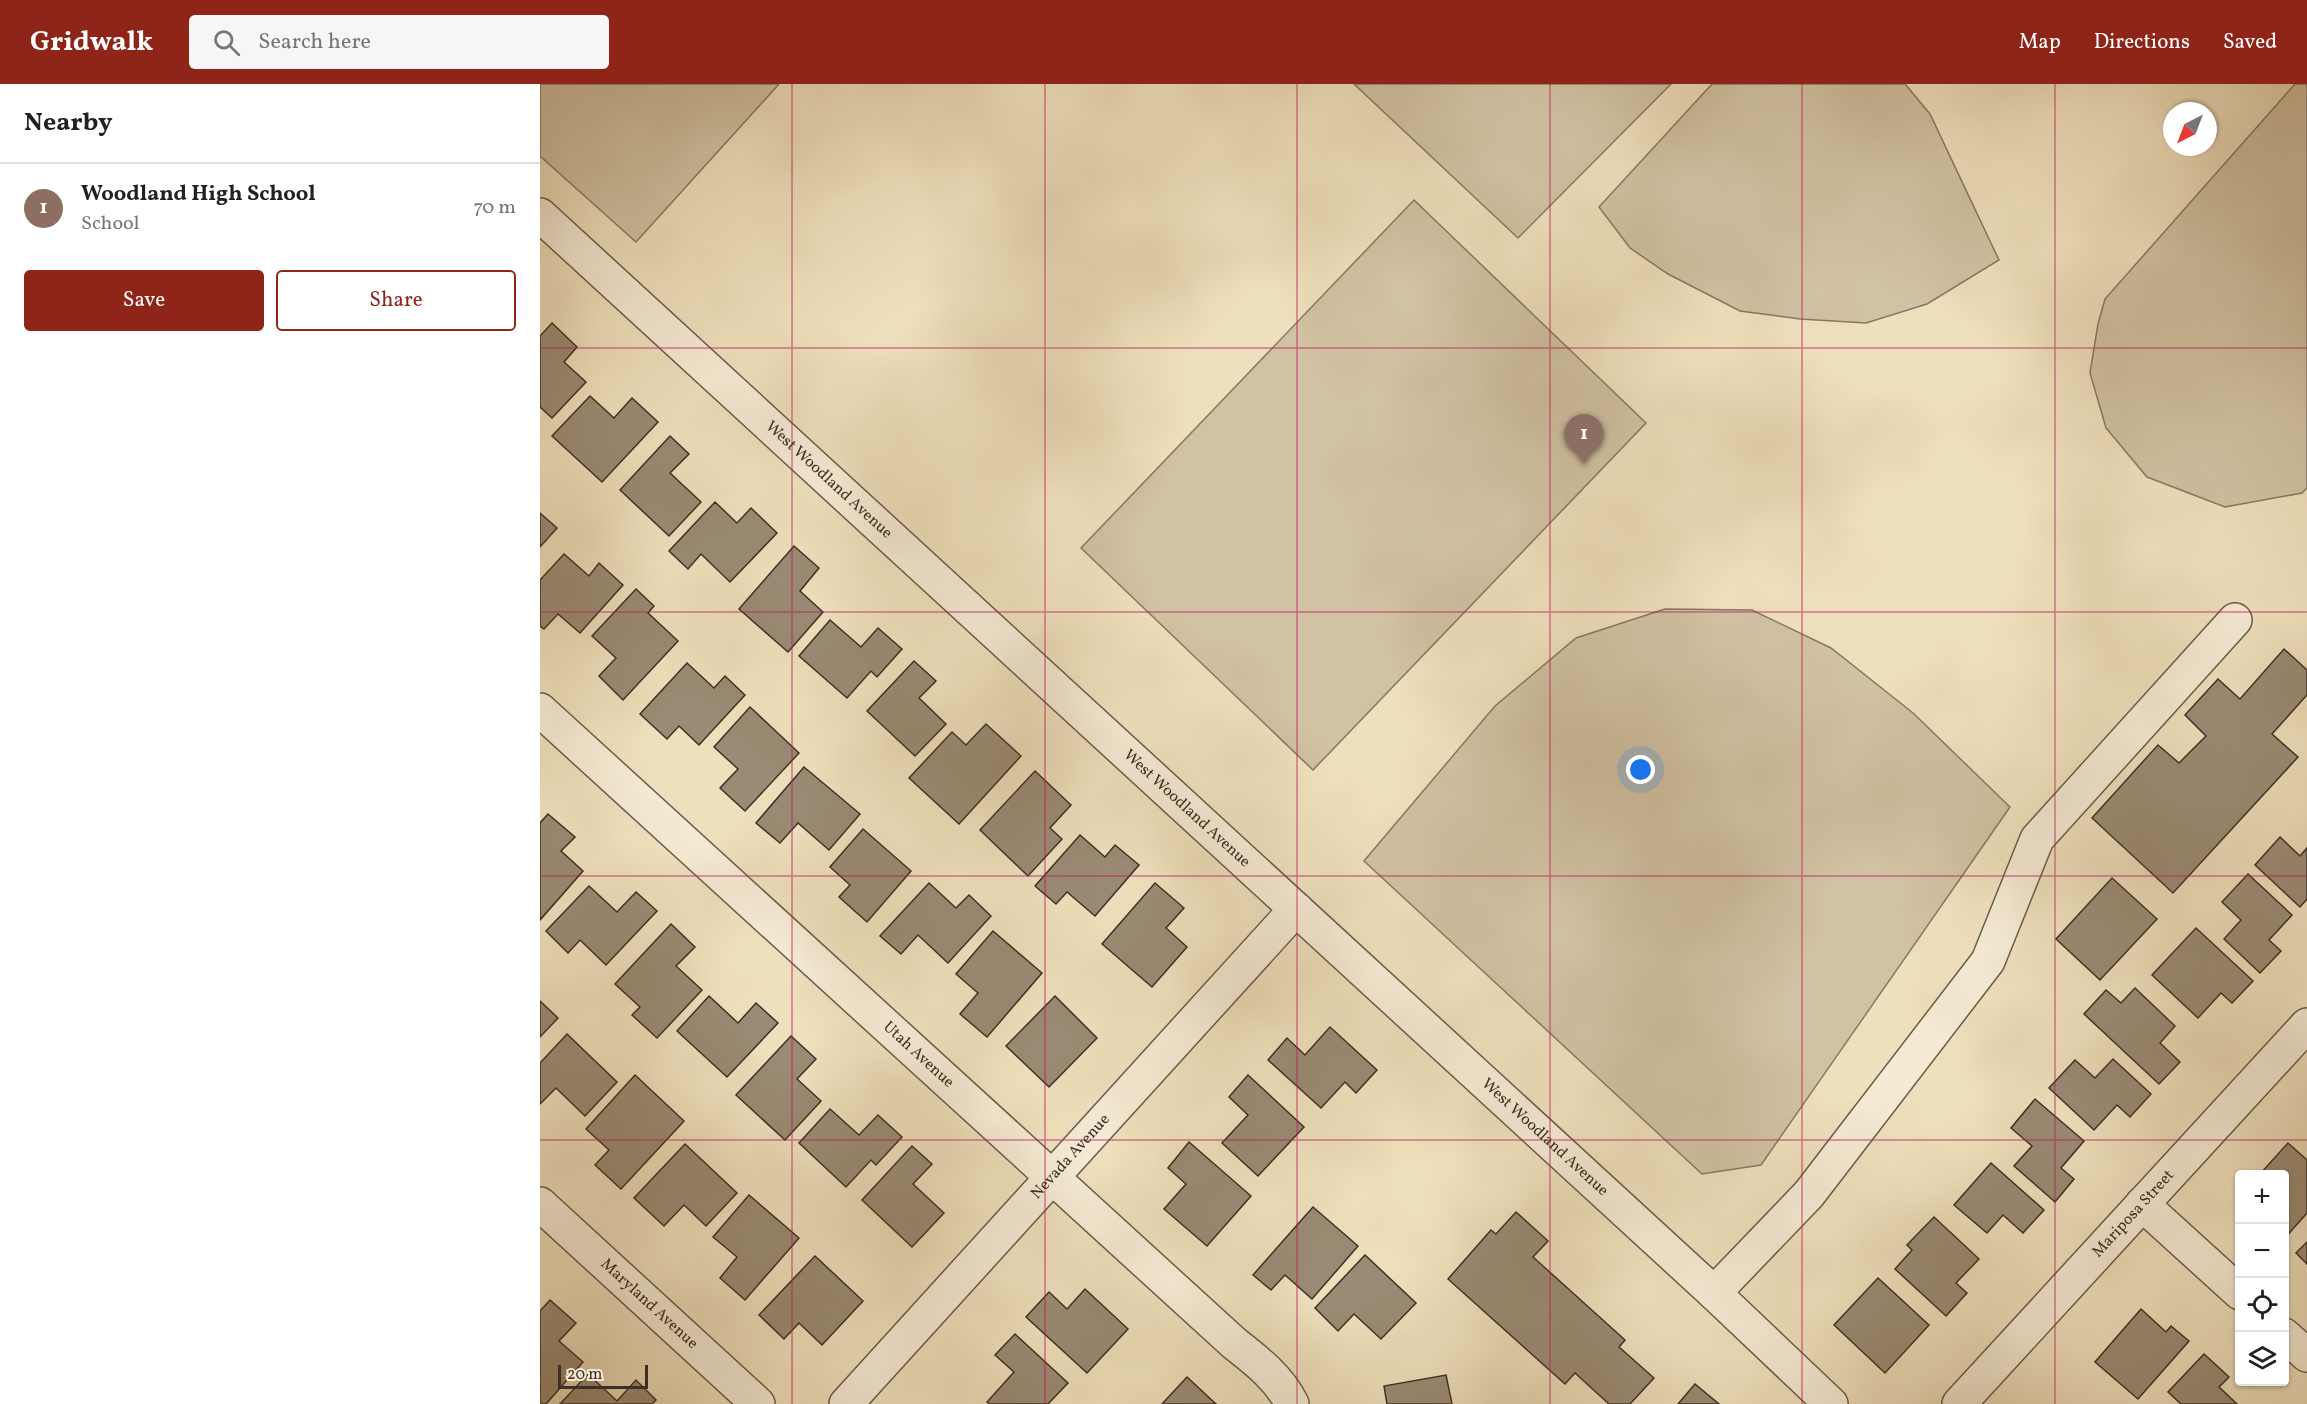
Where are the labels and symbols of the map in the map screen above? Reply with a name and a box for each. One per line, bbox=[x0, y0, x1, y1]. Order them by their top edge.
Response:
north arrow bbox=[2163, 102, 2217, 156]
pin: 1 bbox=[1564, 414, 1604, 464]
street label: West Woodland Avenue bbox=[760, 416, 897, 544]
street label: West Woodland Avenue bbox=[1118, 745, 1255, 873]
your location bbox=[1626, 755, 1655, 784]
street label: Utah Avenue bbox=[878, 1017, 959, 1093]
street label: West Woodland Avenue bbox=[1476, 1074, 1613, 1202]
street label: Nevada Avenue bbox=[1026, 1109, 1115, 1204]
street label: Mariposa Street bbox=[2087, 1165, 2180, 1263]
street label: Maryland Avenue bbox=[595, 1254, 703, 1354]
scale bar bbox=[558, 1362, 648, 1390]

